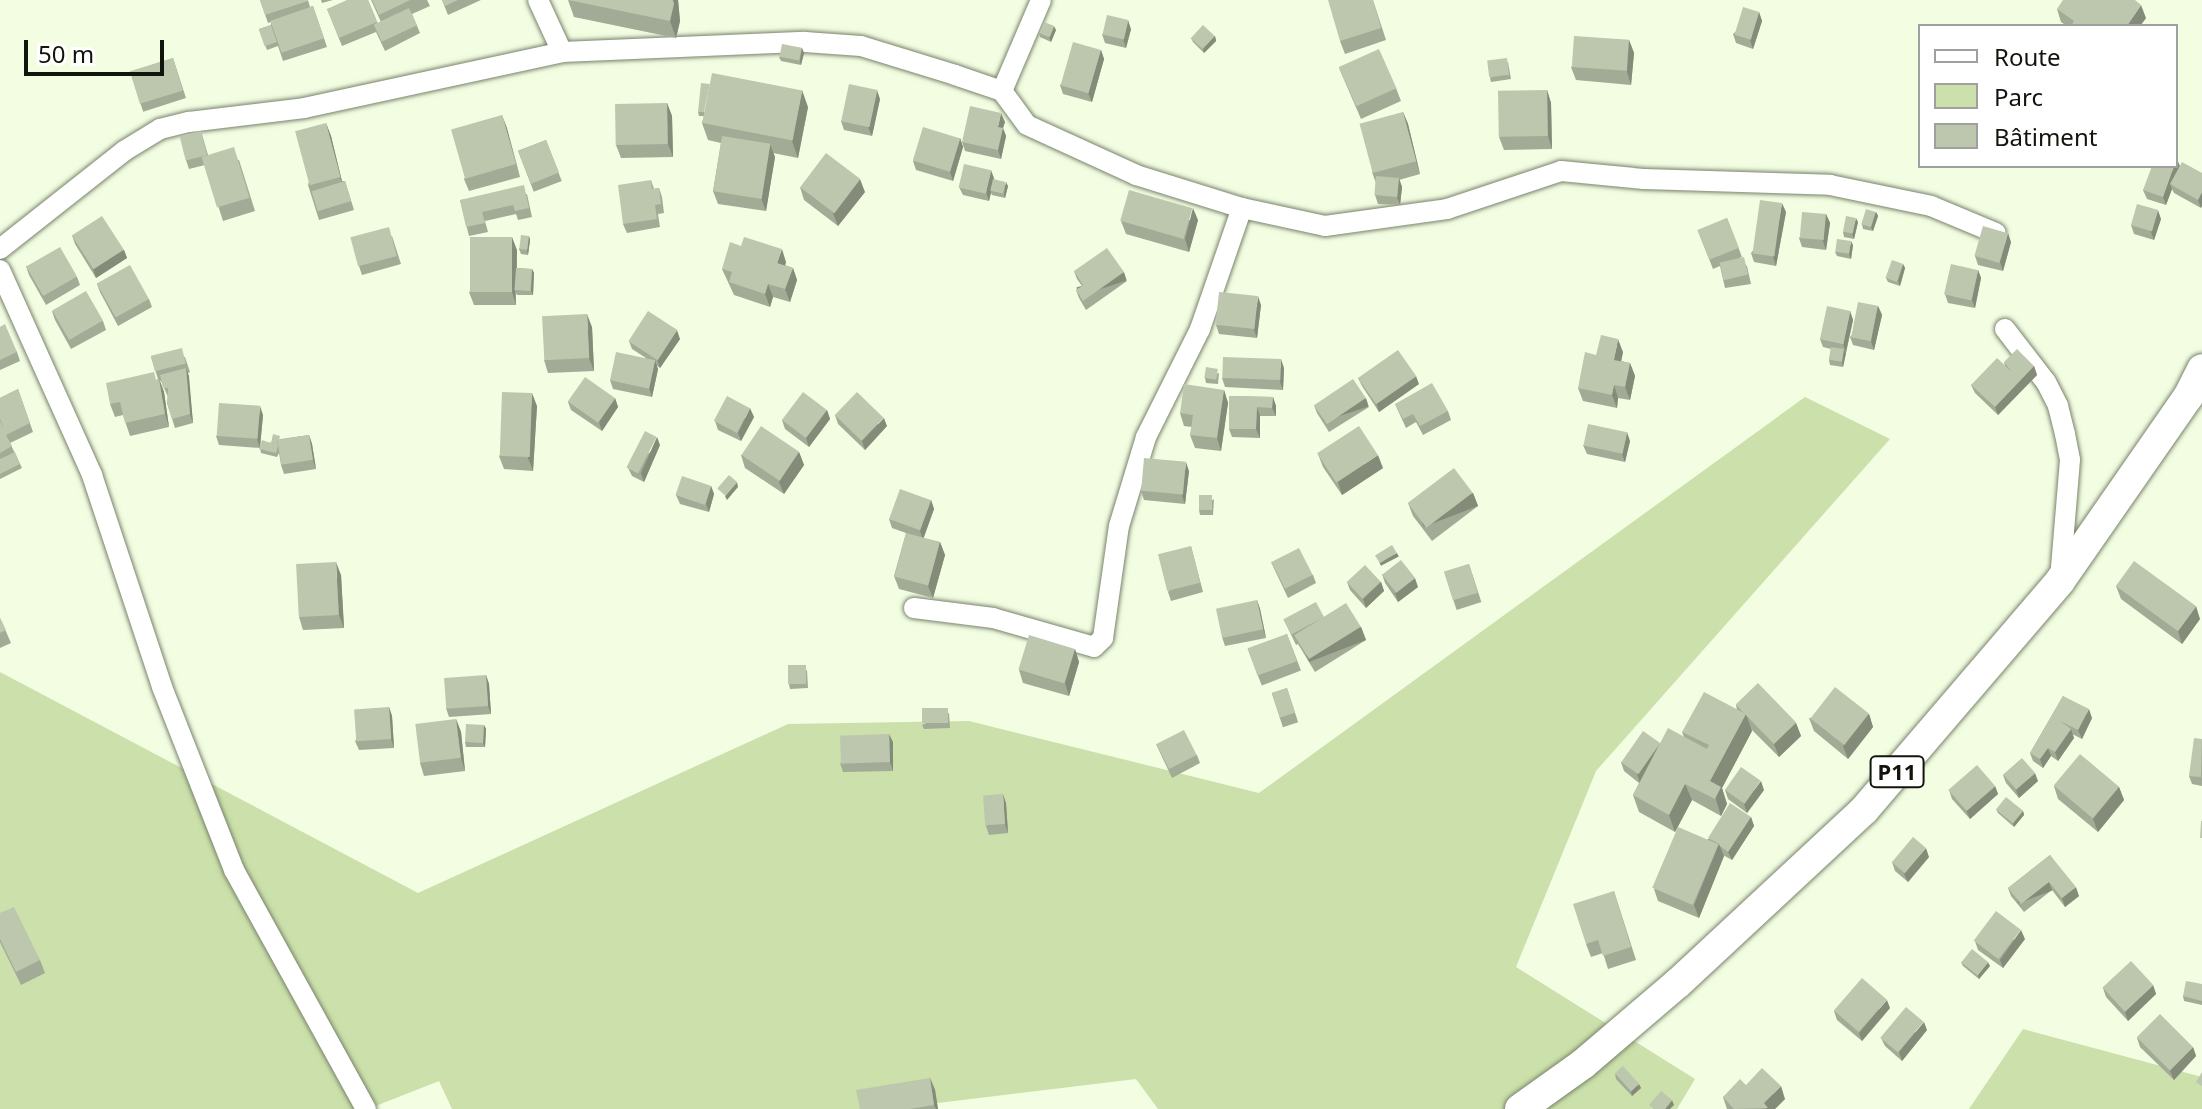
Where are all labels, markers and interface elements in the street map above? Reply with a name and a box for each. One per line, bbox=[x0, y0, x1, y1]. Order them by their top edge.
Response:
scale bar bbox=[28, 24, 168, 74]
legend bbox=[1918, 24, 2178, 168]
text: 50 m bbox=[38, 37, 94, 70]
text: Route bbox=[1994, 40, 2060, 73]
text: Parc bbox=[1994, 80, 2043, 113]
text: Bâtiment bbox=[1994, 120, 2097, 153]
road number: P11 bbox=[1869, 754, 1925, 790]

